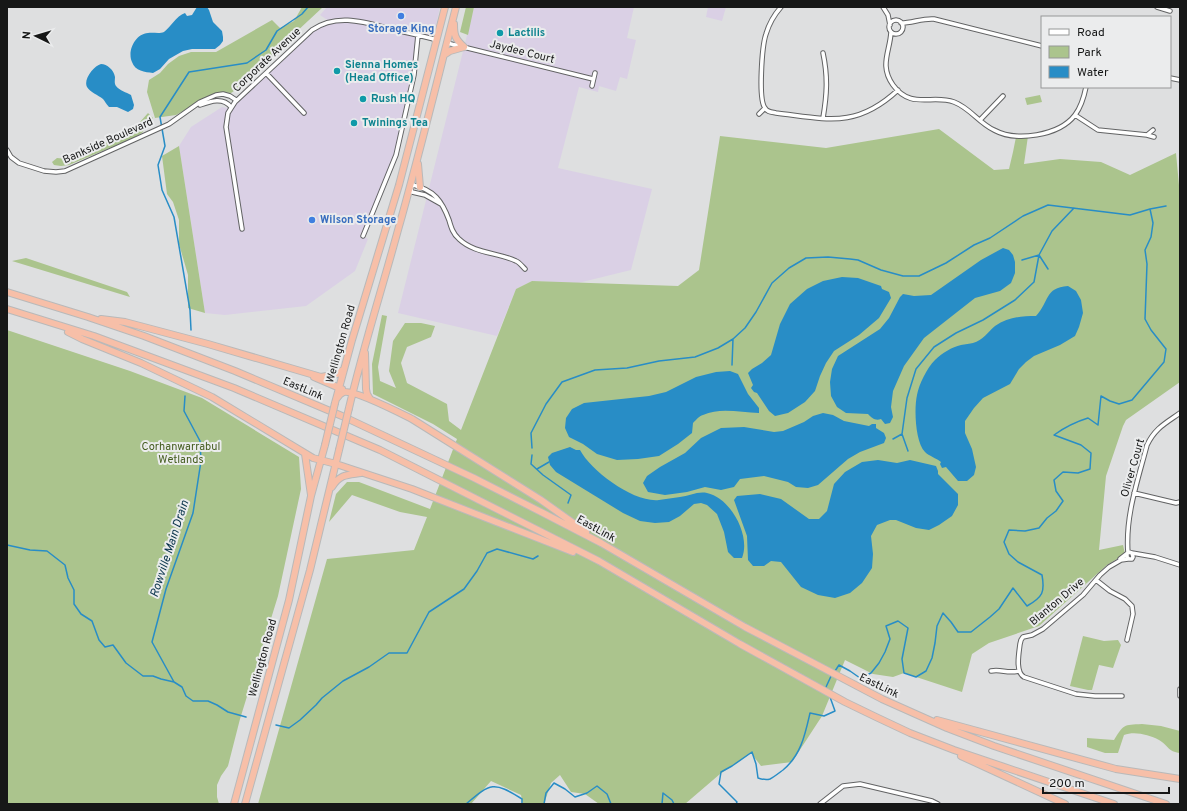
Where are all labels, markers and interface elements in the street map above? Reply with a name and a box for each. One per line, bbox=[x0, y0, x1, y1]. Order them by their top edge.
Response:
marker: Storage King bbox=[396, 11, 406, 21]
north arrow bbox=[16, 16, 56, 56]
legend bbox=[1041, 16, 1171, 88]
place label: Storage King bbox=[368, 22, 434, 36]
street label: Corporate Avenue bbox=[230, 25, 304, 95]
text: Road bbox=[1077, 25, 1105, 41]
place label: Lactilis bbox=[508, 26, 545, 40]
marker: Lactilis bbox=[495, 28, 505, 38]
text: N bbox=[20, 31, 34, 40]
street label: Jaydee Court bbox=[488, 37, 556, 67]
text: Park bbox=[1077, 45, 1102, 61]
place label: Sienna Homes (Head Office) bbox=[345, 58, 418, 85]
text: Water bbox=[1077, 65, 1109, 81]
marker: Sienna Homes (Head Office) bbox=[332, 66, 342, 76]
place label: Rush HQ bbox=[371, 92, 416, 106]
marker: Rush HQ bbox=[358, 94, 368, 104]
street label: Bankside Boulevard bbox=[61, 115, 155, 167]
place label: Twinings Tea bbox=[362, 116, 428, 130]
marker: Twinings Tea bbox=[349, 118, 359, 128]
place label: Wilson Storage bbox=[320, 213, 396, 227]
marker: Wilson Storage bbox=[307, 215, 317, 225]
street label: Wellington Road bbox=[323, 303, 359, 385]
street label: EastLink bbox=[281, 374, 325, 404]
street label: Oliver Court bbox=[1118, 437, 1148, 499]
park label: Corhanwarrabul Wetlands bbox=[142, 440, 220, 467]
water label: Rowville Main Drain bbox=[147, 498, 193, 599]
street label: EastLink bbox=[574, 513, 618, 546]
street label: Blanton Drive bbox=[1027, 575, 1087, 629]
street label: Wellington Road bbox=[246, 617, 280, 699]
street label: EastLink bbox=[857, 670, 901, 702]
scale bar bbox=[1043, 769, 1169, 795]
text: 200 m bbox=[1049, 776, 1085, 792]

